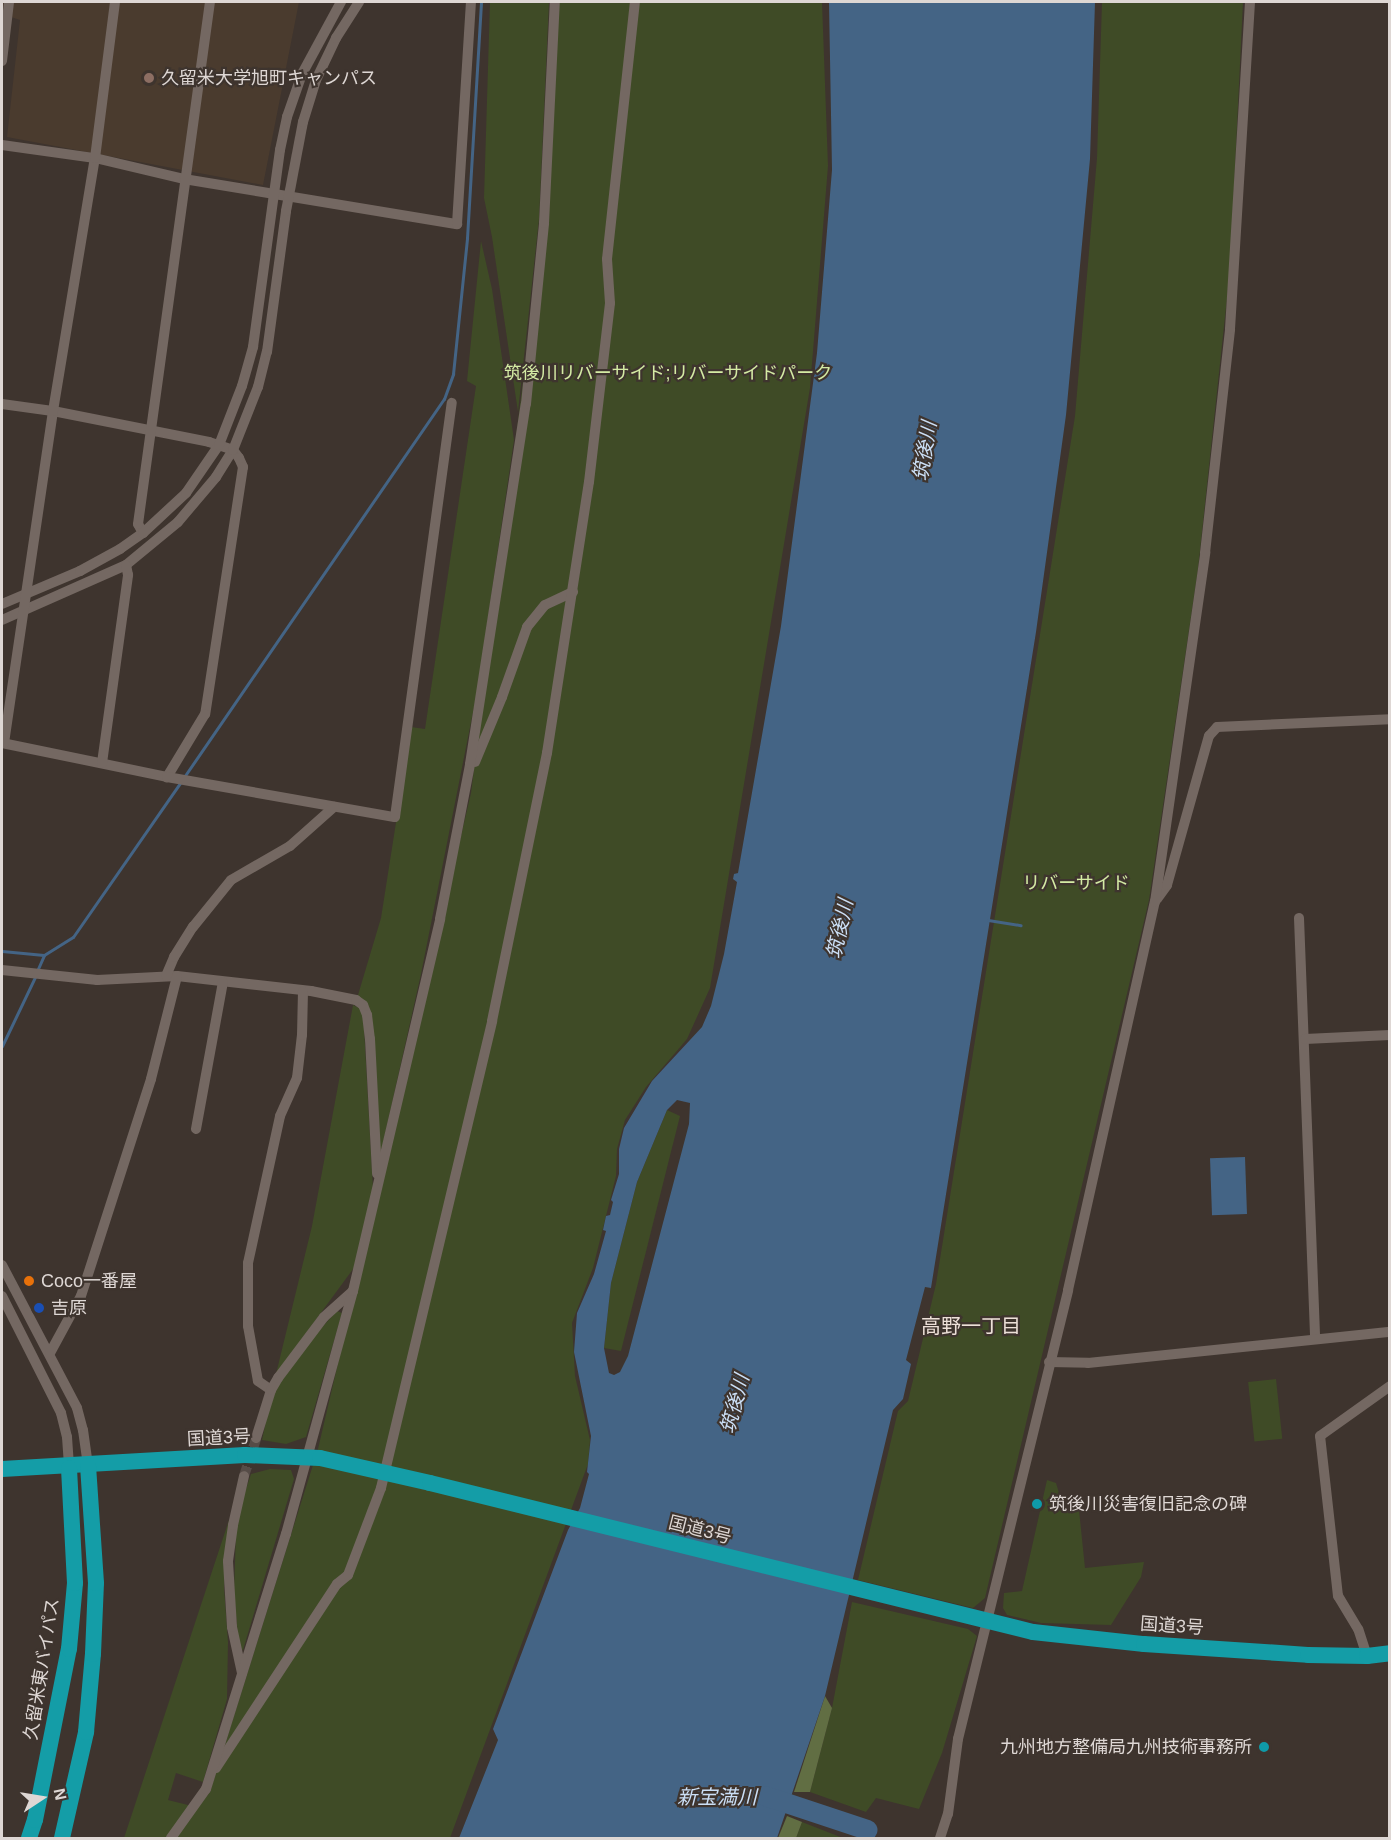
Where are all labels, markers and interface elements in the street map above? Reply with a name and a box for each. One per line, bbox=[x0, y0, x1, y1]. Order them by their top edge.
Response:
place label: 久留米大学旭町キャンパス bbox=[161, 67, 377, 89]
marker: 久留米大学旭町キャンパス bbox=[142, 71, 156, 85]
park label: 筑後川リバーサイド;リバーサイドパーク bbox=[503, 362, 833, 384]
water label: 筑後川 bbox=[908, 419, 942, 483]
park label: リバーサイド bbox=[1022, 872, 1130, 894]
water label: 筑後川 bbox=[822, 897, 858, 961]
place label: Coco一番屋 bbox=[41, 1270, 137, 1292]
marker: Coco一番屋 bbox=[22, 1274, 36, 1288]
place label: 吉原 bbox=[51, 1297, 87, 1319]
marker: 吉原 bbox=[32, 1301, 46, 1315]
district label: 高野一丁目 bbox=[921, 1314, 1021, 1338]
water label: 筑後川 bbox=[716, 1372, 754, 1436]
street label: 国道3号 bbox=[186, 1426, 252, 1450]
place label: 筑後川災害復旧記念の碑 bbox=[1049, 1493, 1247, 1515]
marker: 筑後川災害復旧記念の碑 bbox=[1030, 1497, 1044, 1511]
street label: 国道3号 bbox=[666, 1512, 734, 1548]
street label: 久留米東バイパス bbox=[20, 1596, 64, 1742]
street label: 国道3号 bbox=[1139, 1613, 1205, 1639]
place label: 九州地方整備局九州技術事務所 bbox=[1000, 1736, 1252, 1758]
marker: 九州地方整備局九州技術事務所 bbox=[1257, 1740, 1271, 1754]
north arrow bbox=[12, 1768, 72, 1828]
water label: 新宝満川 bbox=[677, 1785, 757, 1809]
text: N bbox=[51, 1787, 70, 1802]

